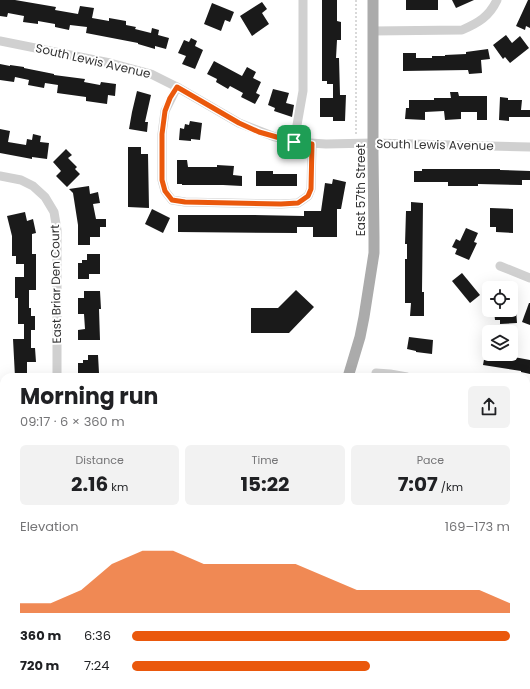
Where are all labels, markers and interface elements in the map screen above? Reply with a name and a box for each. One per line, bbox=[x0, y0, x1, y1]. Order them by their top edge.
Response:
street label: South Lewis Avenue bbox=[34, 39, 152, 82]
pin bbox=[277, 125, 311, 159]
icon: arrive bbox=[283, 131, 305, 153]
street label: South Lewis Avenue bbox=[376, 135, 494, 154]
street label: East 57th Street bbox=[352, 144, 369, 236]
street label: East Briar Den Court bbox=[46, 224, 65, 344]
map controls bbox=[482, 281, 518, 361]
button: locate bbox=[482, 281, 518, 317]
button: layers bbox=[482, 325, 518, 361]
text: Morning run bbox=[20, 381, 158, 412]
button: share bbox=[468, 386, 510, 428]
text: 09:17 · 6 × 360 m bbox=[20, 412, 125, 431]
text: Distance bbox=[76, 452, 124, 468]
text: Time bbox=[252, 452, 278, 468]
text: Pace bbox=[417, 452, 444, 468]
text: 2.16 bbox=[71, 470, 108, 498]
text: 15:22 bbox=[240, 470, 290, 498]
text: 7:07 bbox=[398, 470, 438, 498]
text: km bbox=[108, 479, 128, 495]
text: /km bbox=[438, 479, 463, 495]
text: Elevation bbox=[20, 517, 79, 536]
text: 169–173 m bbox=[445, 517, 510, 536]
text: 360 m bbox=[20, 626, 61, 645]
text: 6:36 bbox=[84, 626, 111, 645]
text: 720 m bbox=[20, 656, 59, 675]
text: 7:24 bbox=[84, 656, 110, 675]

